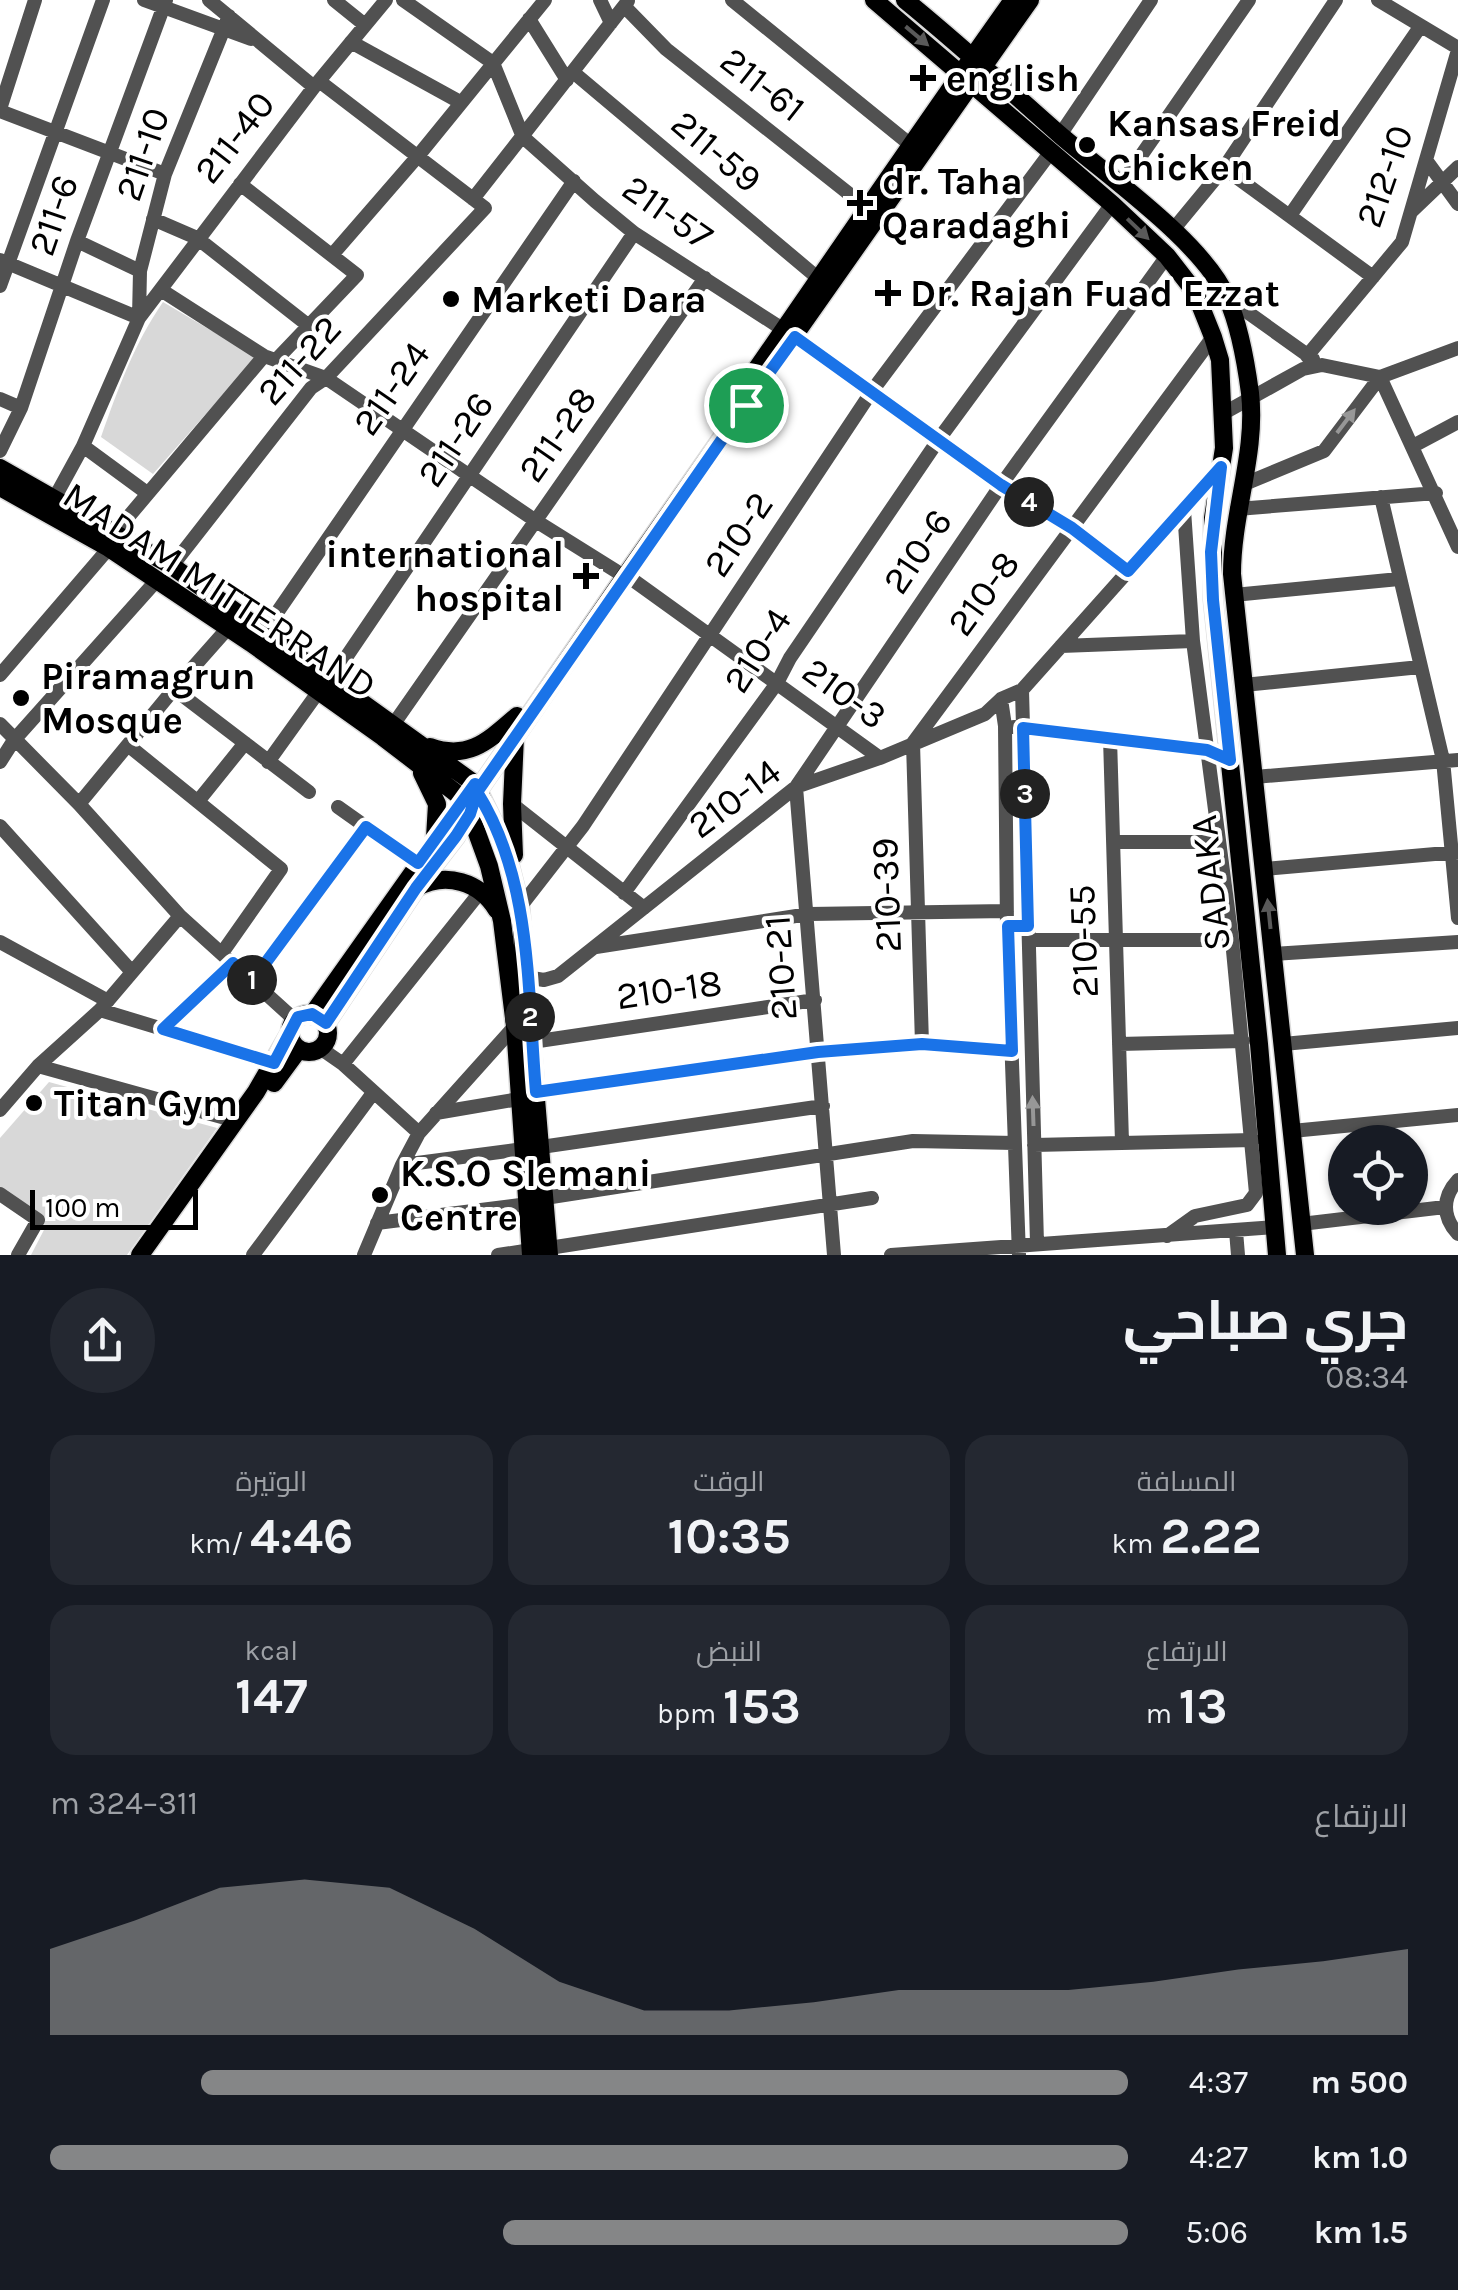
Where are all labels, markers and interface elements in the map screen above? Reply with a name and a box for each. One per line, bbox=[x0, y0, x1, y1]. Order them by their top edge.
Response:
one-way arrow bbox=[904, 25, 929, 47]
street label: 211-61 bbox=[712, 38, 814, 131]
place label: english bbox=[946, 56, 1080, 101]
marker: english bbox=[910, 65, 936, 91]
street label: 211-40 bbox=[185, 82, 284, 192]
street label: 211-59 bbox=[662, 101, 771, 202]
place label: Kansas Freid Chicken bbox=[1107, 101, 1341, 190]
street label: 211-10 bbox=[106, 102, 179, 207]
street label: 212-10 bbox=[1346, 119, 1423, 233]
marker: Kansas Freid Chicken bbox=[1076, 134, 1098, 156]
place label: dr. Taha Qaradaghi bbox=[882, 159, 1071, 248]
street label: 211-57 bbox=[614, 165, 722, 260]
street label: 211-6 bbox=[19, 169, 88, 261]
marker: dr. Taha Qaradaghi bbox=[847, 190, 873, 216]
one-way arrow bbox=[1126, 217, 1150, 240]
place label: Dr. Rajan Fuad Ezzat bbox=[910, 271, 1280, 316]
place label: Marketi Dara bbox=[471, 277, 707, 322]
marker: Dr. Rajan Fuad Ezzat bbox=[875, 280, 901, 306]
marker: Marketi Dara bbox=[440, 288, 462, 310]
street label: 211-22 bbox=[248, 306, 351, 414]
street label: 211-24 bbox=[343, 333, 440, 444]
pin bbox=[704, 363, 789, 448]
street label: 211-28 bbox=[509, 378, 606, 491]
icon: arrive bbox=[719, 378, 774, 433]
street label: 211-26 bbox=[408, 384, 503, 495]
one-way arrow bbox=[1335, 408, 1355, 434]
street label: MADAM MITTERRAND bbox=[55, 472, 385, 708]
pin: 4 bbox=[1004, 477, 1054, 527]
street label: 210-2 bbox=[694, 483, 783, 585]
text: 4 bbox=[1021, 485, 1037, 518]
street label: 210-6 bbox=[873, 501, 962, 602]
place label: international hospital bbox=[325, 532, 564, 621]
street label: 210-8 bbox=[938, 542, 1029, 644]
marker: international hospital bbox=[573, 563, 599, 589]
street label: 210-4 bbox=[714, 600, 801, 701]
street label: 210-3 bbox=[794, 648, 895, 739]
place label: Piramagrun Mosque bbox=[41, 654, 256, 743]
marker: Piramagrun Mosque bbox=[10, 687, 32, 709]
street label: 210-14 bbox=[679, 749, 789, 848]
pin: 3 bbox=[1000, 769, 1050, 819]
text: 3 bbox=[1016, 777, 1034, 810]
street label: SADAKA bbox=[1181, 813, 1240, 953]
street label: 210-39 bbox=[862, 837, 911, 953]
street label: 210-55 bbox=[1059, 884, 1108, 998]
one-way arrow bbox=[1260, 898, 1276, 930]
street label: 210-21 bbox=[754, 914, 807, 1022]
pin: 1 bbox=[227, 955, 277, 1005]
street label: 210-18 bbox=[613, 960, 725, 1019]
text: 1 bbox=[247, 963, 257, 996]
pin: 2 bbox=[505, 992, 555, 1042]
text: 2 bbox=[522, 1000, 538, 1033]
place label: Titan Gym bbox=[54, 1081, 238, 1126]
marker: Titan Gym bbox=[23, 1092, 45, 1114]
one-way arrow bbox=[1025, 1094, 1041, 1126]
map controls bbox=[1328, 1125, 1428, 1225]
button: locate bbox=[1328, 1125, 1428, 1225]
place label: K.S.O Slemani Centre bbox=[400, 1151, 651, 1240]
marker: K.S.O Slemani Centre bbox=[369, 1184, 391, 1206]
scale bar bbox=[30, 1185, 198, 1230]
text: 100 m bbox=[45, 1191, 120, 1224]
button: share bbox=[50, 1288, 155, 1393]
text: جري صباحي bbox=[1123, 1289, 1408, 1353]
text: 08:34 bbox=[1325, 1359, 1408, 1396]
text: الوتيرة bbox=[235, 1465, 307, 1498]
text: الوقت bbox=[693, 1465, 765, 1498]
text: المسافة bbox=[1137, 1465, 1237, 1498]
text: 4:46 bbox=[250, 1507, 353, 1566]
text: 10:35 bbox=[667, 1507, 791, 1566]
text: 2.22 bbox=[1160, 1507, 1262, 1566]
text: /km bbox=[189, 1527, 250, 1560]
text: km bbox=[1112, 1527, 1160, 1560]
text: kcal bbox=[245, 1634, 298, 1667]
text: النبض bbox=[696, 1635, 762, 1668]
text: الارتفاع bbox=[1146, 1635, 1228, 1668]
text: 147 bbox=[235, 1667, 308, 1726]
text: 153 bbox=[723, 1677, 801, 1736]
text: 13 bbox=[1179, 1677, 1228, 1736]
text: bpm bbox=[657, 1697, 723, 1730]
text: m bbox=[1146, 1697, 1179, 1730]
text: 311–324 m bbox=[50, 1785, 198, 1822]
text: الارتفاع bbox=[1314, 1798, 1408, 1835]
text: 4:37 bbox=[1189, 2064, 1248, 2101]
text: 500 m bbox=[1310, 2064, 1408, 2101]
text: 4:27 bbox=[1189, 2139, 1248, 2176]
text: 1.0 km bbox=[1312, 2139, 1408, 2176]
text: 5:06 bbox=[1185, 2214, 1248, 2251]
text: 1.5 km bbox=[1314, 2214, 1408, 2251]

